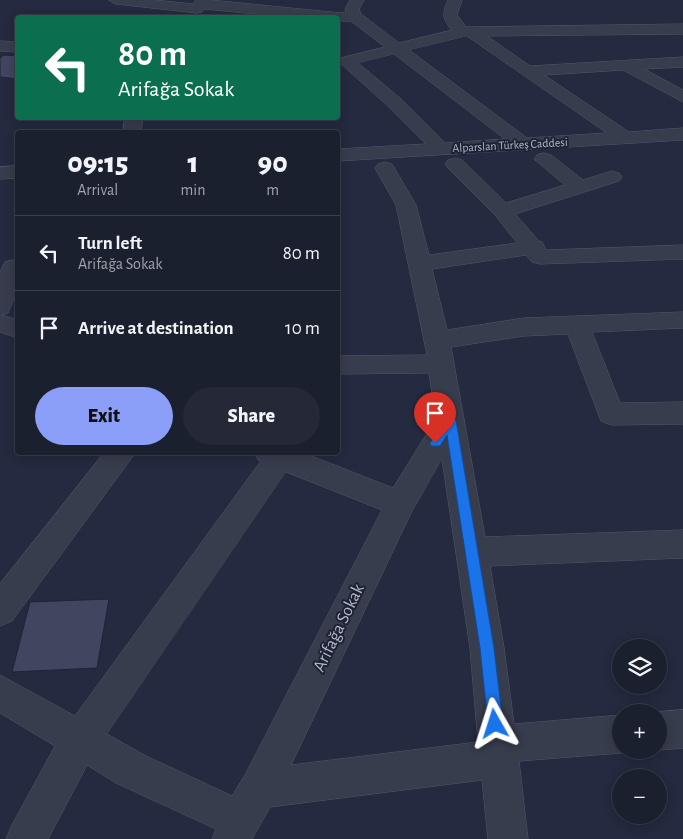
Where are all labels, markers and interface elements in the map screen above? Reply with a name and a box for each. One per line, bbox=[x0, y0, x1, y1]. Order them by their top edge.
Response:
icon: left bbox=[35, 35, 100, 100]
text: 80 m bbox=[118, 37, 187, 72]
text: Arifağa Sokak bbox=[118, 78, 234, 100]
street label: Alparslan Türkeş Caddesi bbox=[452, 136, 568, 154]
text: 09:15 bbox=[67, 148, 128, 178]
text: 1 bbox=[187, 148, 199, 178]
text: 90 bbox=[258, 148, 288, 178]
text: Arrival bbox=[77, 182, 118, 198]
text: min bbox=[181, 182, 205, 198]
text: m bbox=[266, 182, 279, 198]
text: Turn left bbox=[78, 234, 142, 253]
icon: left bbox=[35, 239, 63, 267]
text: 80 m bbox=[283, 244, 320, 263]
text: Arifağa Sokak bbox=[78, 256, 163, 272]
icon: arrive bbox=[35, 314, 63, 342]
text: Arrive at destination bbox=[78, 319, 234, 338]
text: 10 m bbox=[285, 319, 320, 338]
button: Exit bbox=[35, 387, 173, 445]
button: Share bbox=[183, 387, 320, 445]
pin bbox=[414, 392, 456, 443]
icon: arrive bbox=[421, 399, 449, 427]
street label: Arifağa Sokak bbox=[310, 581, 368, 675]
map controls bbox=[612, 639, 667, 824]
button: layers bbox=[612, 639, 667, 694]
position arrow bbox=[468, 697, 520, 749]
button: + bbox=[612, 704, 667, 759]
button: − bbox=[612, 769, 667, 824]

